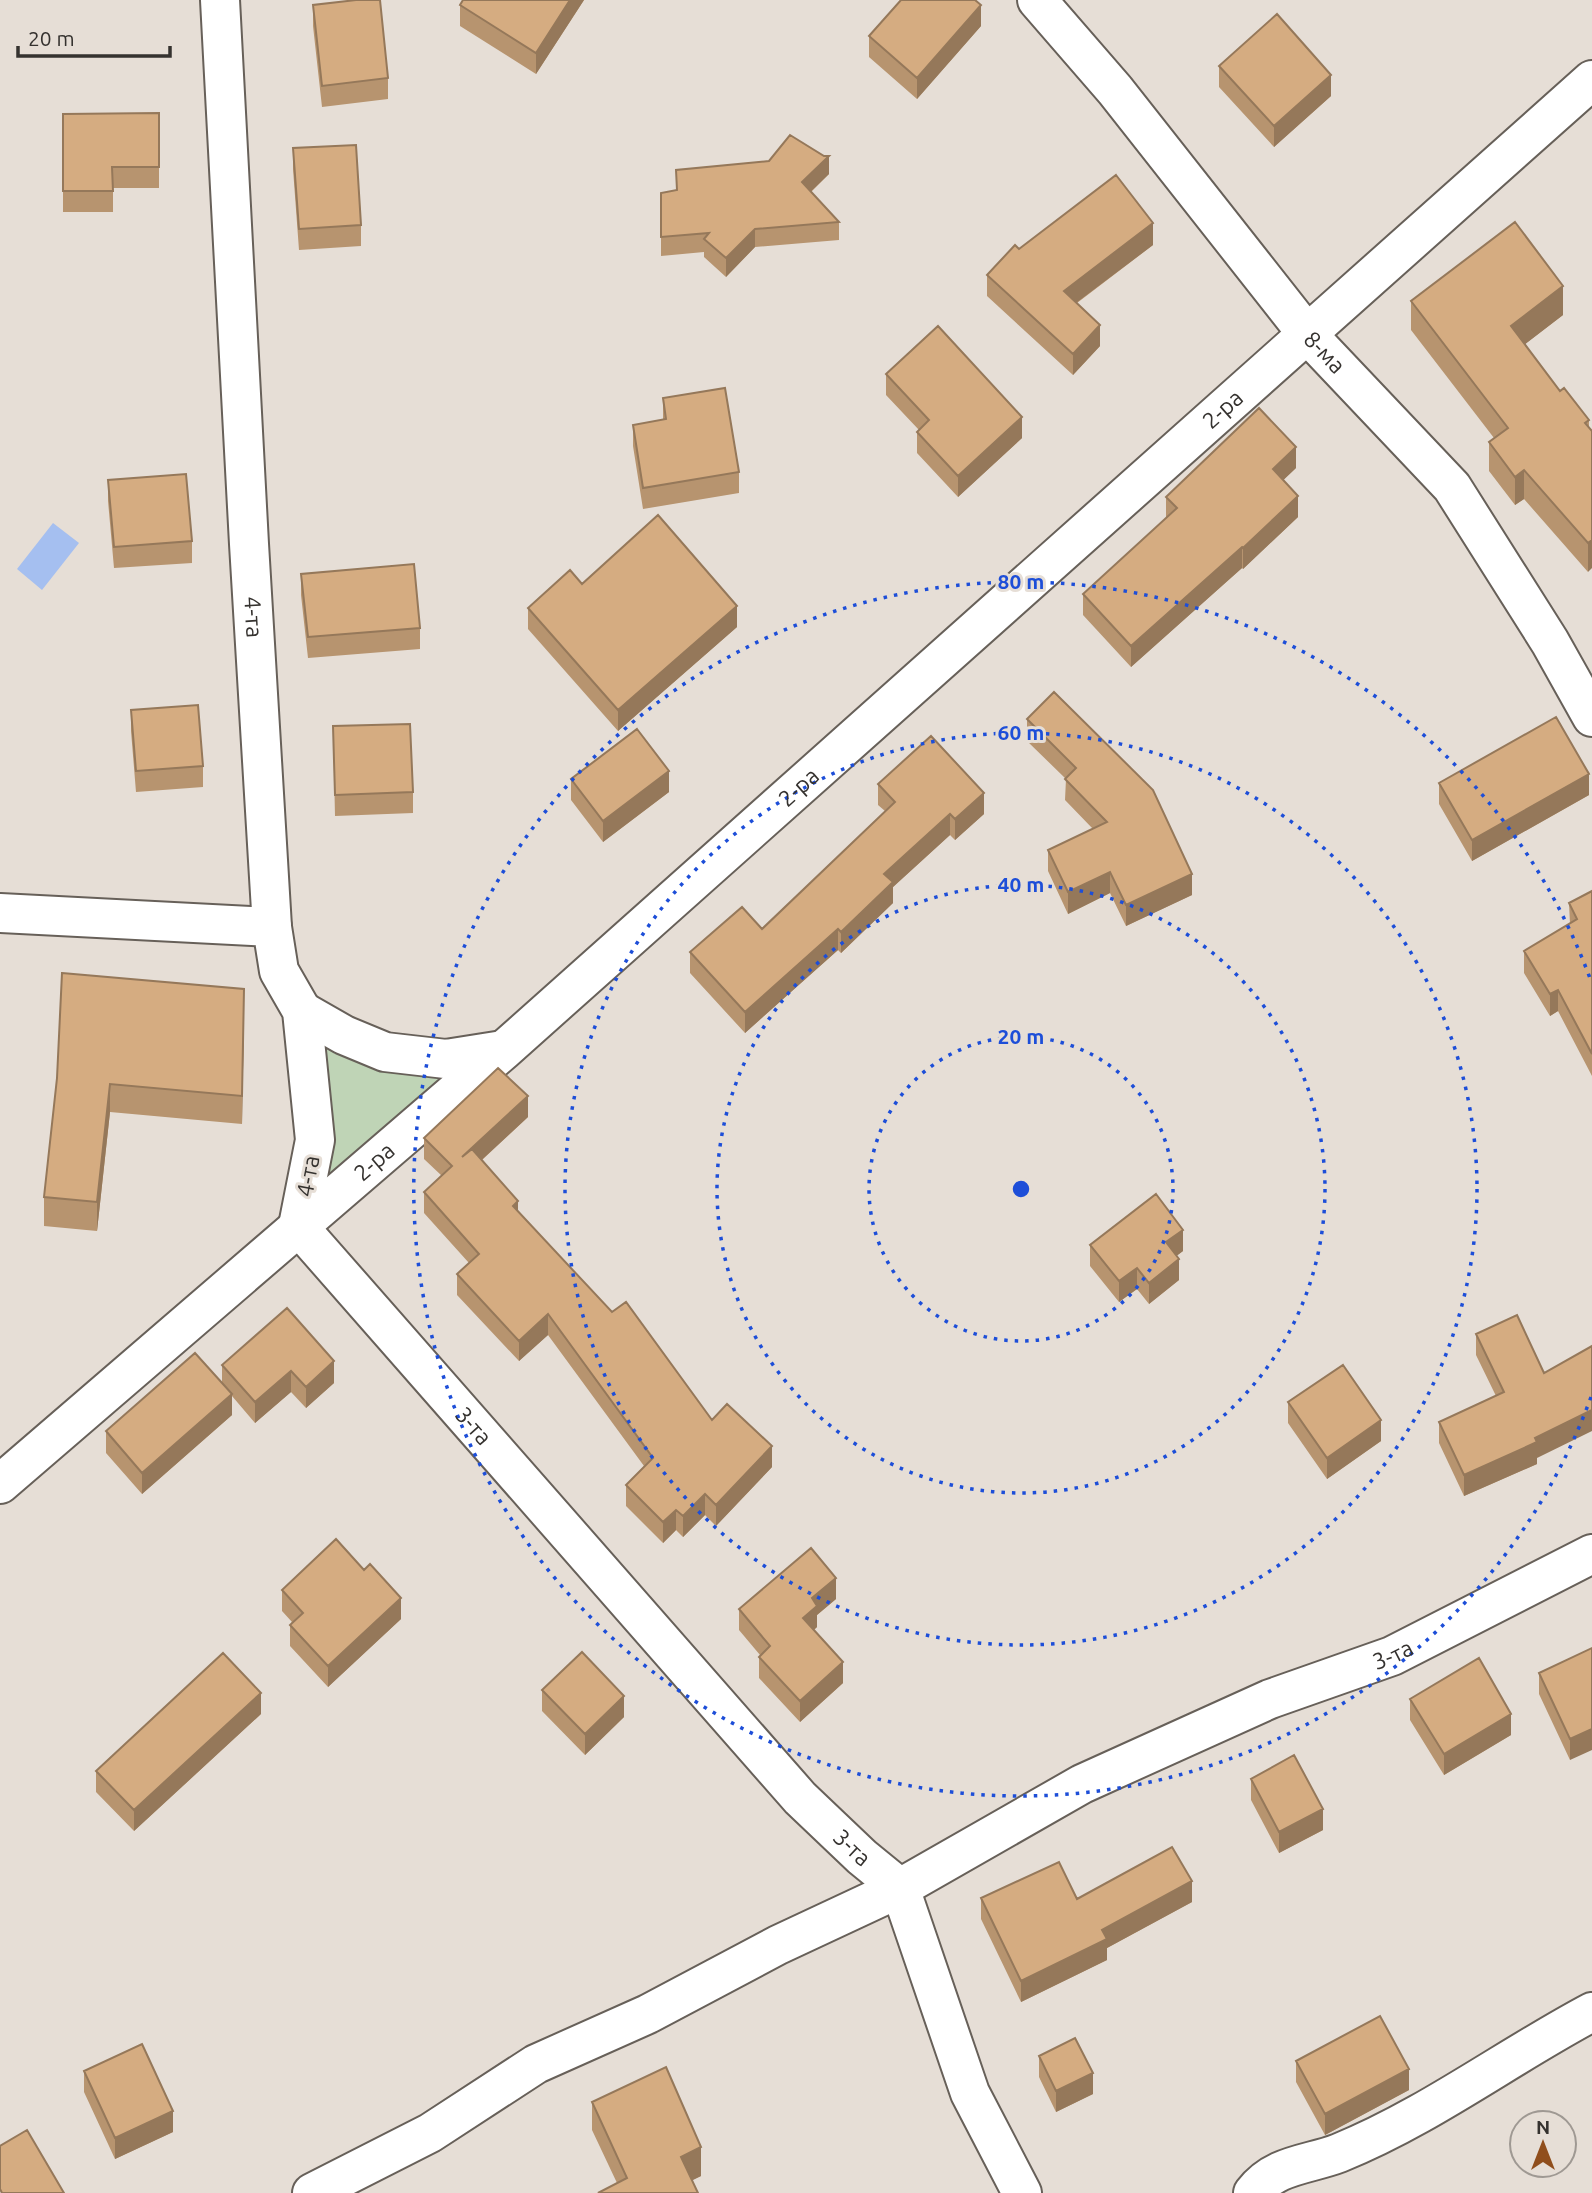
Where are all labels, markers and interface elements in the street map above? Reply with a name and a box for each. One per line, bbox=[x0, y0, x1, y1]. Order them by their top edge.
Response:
scale bar bbox=[18, 14, 170, 58]
text: 20 m bbox=[28, 26, 75, 50]
street label: 8-ма bbox=[1299, 326, 1351, 378]
street label: 2-ра bbox=[1197, 385, 1247, 433]
text: 80 m bbox=[998, 569, 1044, 593]
street label: 4-та bbox=[240, 596, 268, 639]
text: 60 m bbox=[998, 720, 1044, 744]
street label: 2-ра bbox=[773, 763, 824, 811]
text: 40 m bbox=[998, 872, 1044, 896]
text: 20 m bbox=[998, 1024, 1044, 1048]
street label: 2-ра bbox=[349, 1137, 399, 1185]
street label: 4-та bbox=[291, 1153, 324, 1199]
centre of rings bbox=[1009, 1177, 1033, 1201]
street label: 3-та bbox=[451, 1402, 497, 1450]
street label: 3-та bbox=[1369, 1634, 1417, 1674]
street label: 3-та bbox=[829, 1824, 876, 1871]
north arrow bbox=[1508, 2109, 1578, 2179]
text: N bbox=[1536, 2116, 1550, 2138]

